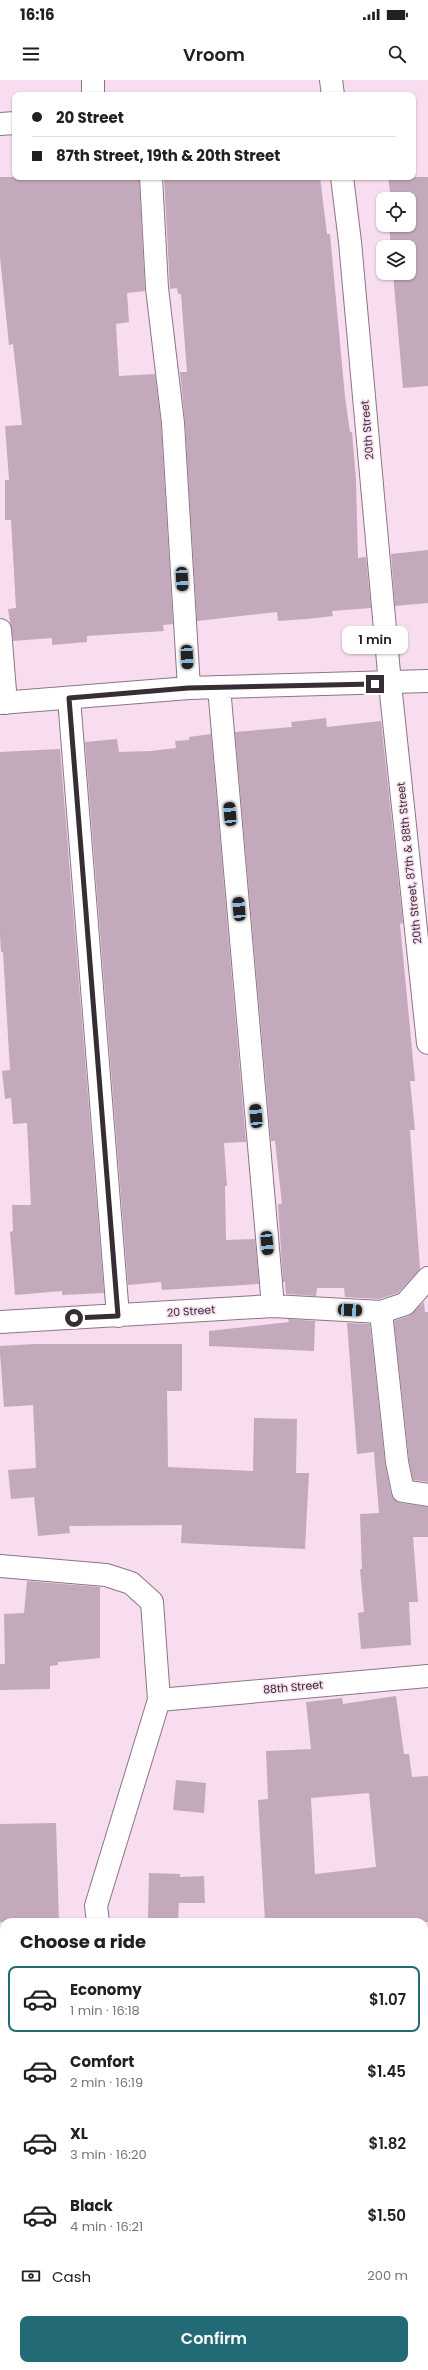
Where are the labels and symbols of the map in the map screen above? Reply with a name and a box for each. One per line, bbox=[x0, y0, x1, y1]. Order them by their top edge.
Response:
street label: 20th Street bbox=[356, 400, 378, 460]
car bbox=[175, 567, 189, 591]
callout: 1 min bbox=[342, 626, 408, 654]
car bbox=[180, 645, 194, 669]
route end bbox=[366, 675, 384, 693]
street label: 20th Street, 87th & 88th Street bbox=[393, 781, 425, 945]
car bbox=[223, 802, 237, 826]
car bbox=[232, 897, 246, 921]
car bbox=[249, 1104, 263, 1128]
car bbox=[260, 1231, 274, 1255]
street label: 20 Street bbox=[166, 1301, 216, 1321]
car bbox=[338, 1303, 362, 1317]
route start bbox=[65, 1309, 83, 1327]
street label: 88th Street bbox=[262, 1676, 324, 1698]

